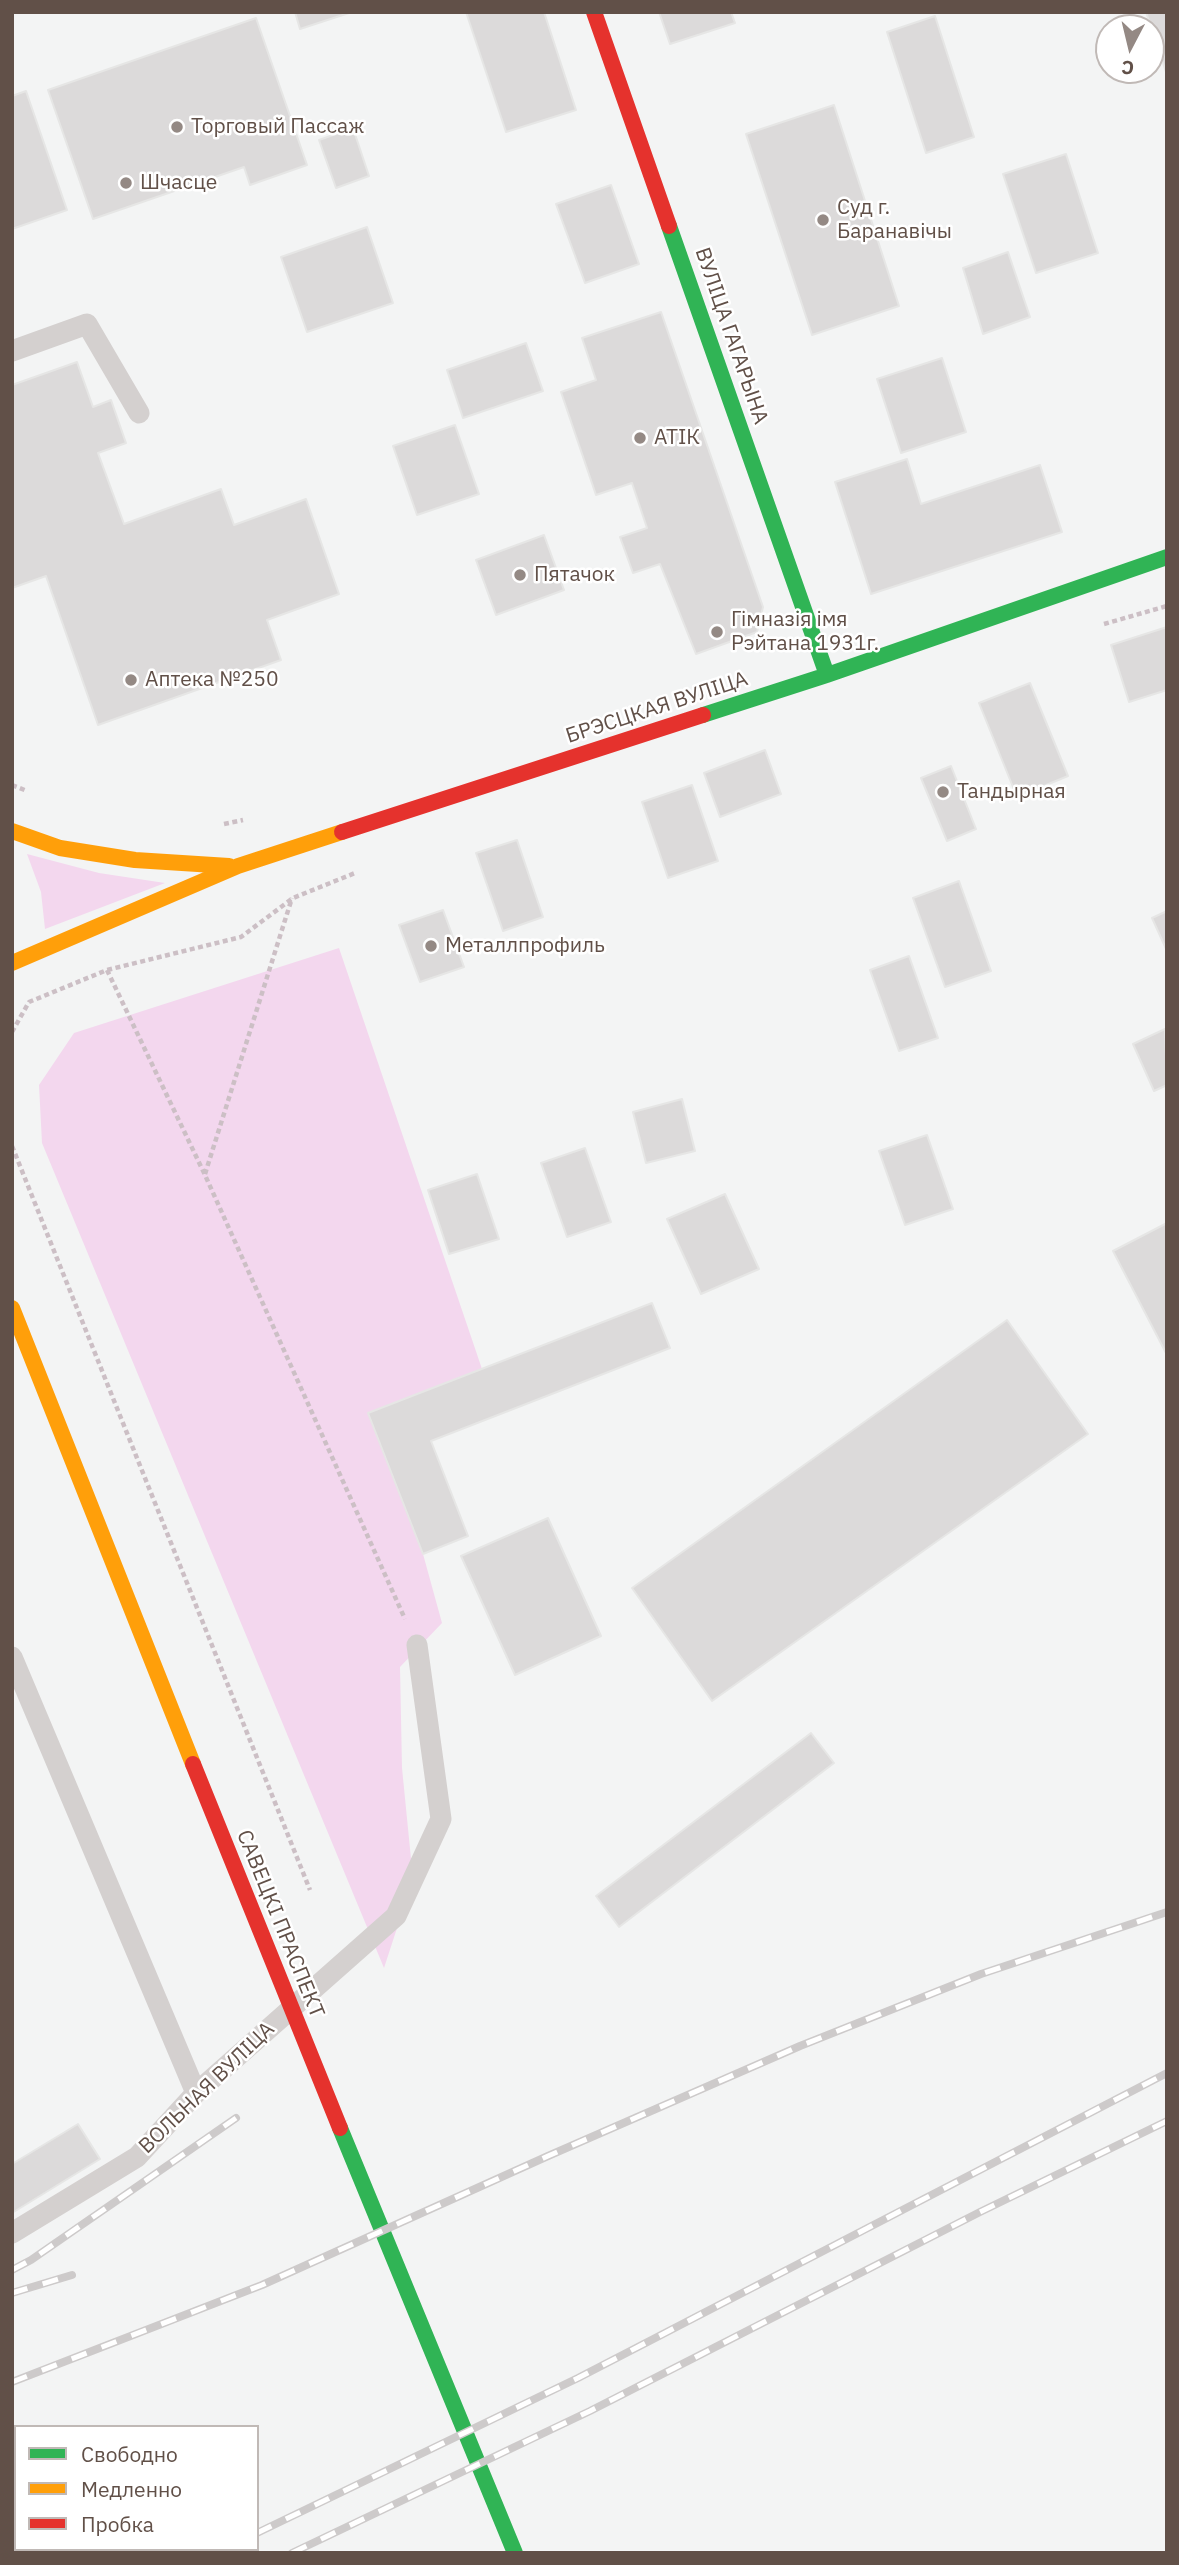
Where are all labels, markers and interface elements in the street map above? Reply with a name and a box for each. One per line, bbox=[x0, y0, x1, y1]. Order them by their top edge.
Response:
north arrow bbox=[1095, 14, 1165, 84]
text: С bbox=[1120, 55, 1135, 81]
place label: Торговый Пассаж bbox=[191, 114, 364, 140]
marker: Торговый Пассаж bbox=[169, 119, 185, 135]
place label: Шчасце bbox=[140, 170, 217, 196]
marker: Шчасце bbox=[118, 175, 134, 191]
place label: Суд г. Баранавічы bbox=[837, 195, 952, 245]
marker: Суд г. Баранавічы bbox=[815, 212, 831, 228]
street label: ВУЛІЦА ГАГАРЫНА bbox=[689, 244, 773, 428]
place label: АТІК bbox=[654, 425, 700, 451]
marker: АТІК bbox=[632, 430, 648, 446]
place label: Пятачок bbox=[534, 562, 615, 588]
marker: Пятачок bbox=[512, 567, 528, 583]
place label: Гімназія імя Рэйтана 1931г. bbox=[731, 607, 879, 657]
marker: Гімназія імя Рэйтана 1931г. bbox=[709, 624, 725, 640]
place label: Аптека №250 bbox=[145, 667, 279, 693]
street label: БРЭСЦКАЯ ВУЛІЦА bbox=[563, 667, 751, 749]
marker: Аптека №250 bbox=[123, 672, 139, 688]
place label: Тандырная bbox=[957, 779, 1066, 805]
marker: Тандырная bbox=[935, 784, 951, 800]
place label: Металлпрофиль bbox=[445, 933, 605, 959]
marker: Металлпрофиль bbox=[423, 938, 439, 954]
street label: САВЕЦКІ ПРАСПЕКТ bbox=[231, 1826, 329, 2022]
street label: ВОЛЬНАЯ ВУЛІЦА bbox=[134, 2017, 280, 2159]
legend bbox=[14, 2425, 259, 2551]
text: Свободно bbox=[81, 2440, 178, 2468]
text: Медленно bbox=[81, 2475, 182, 2503]
text: Пробка bbox=[81, 2510, 154, 2538]

